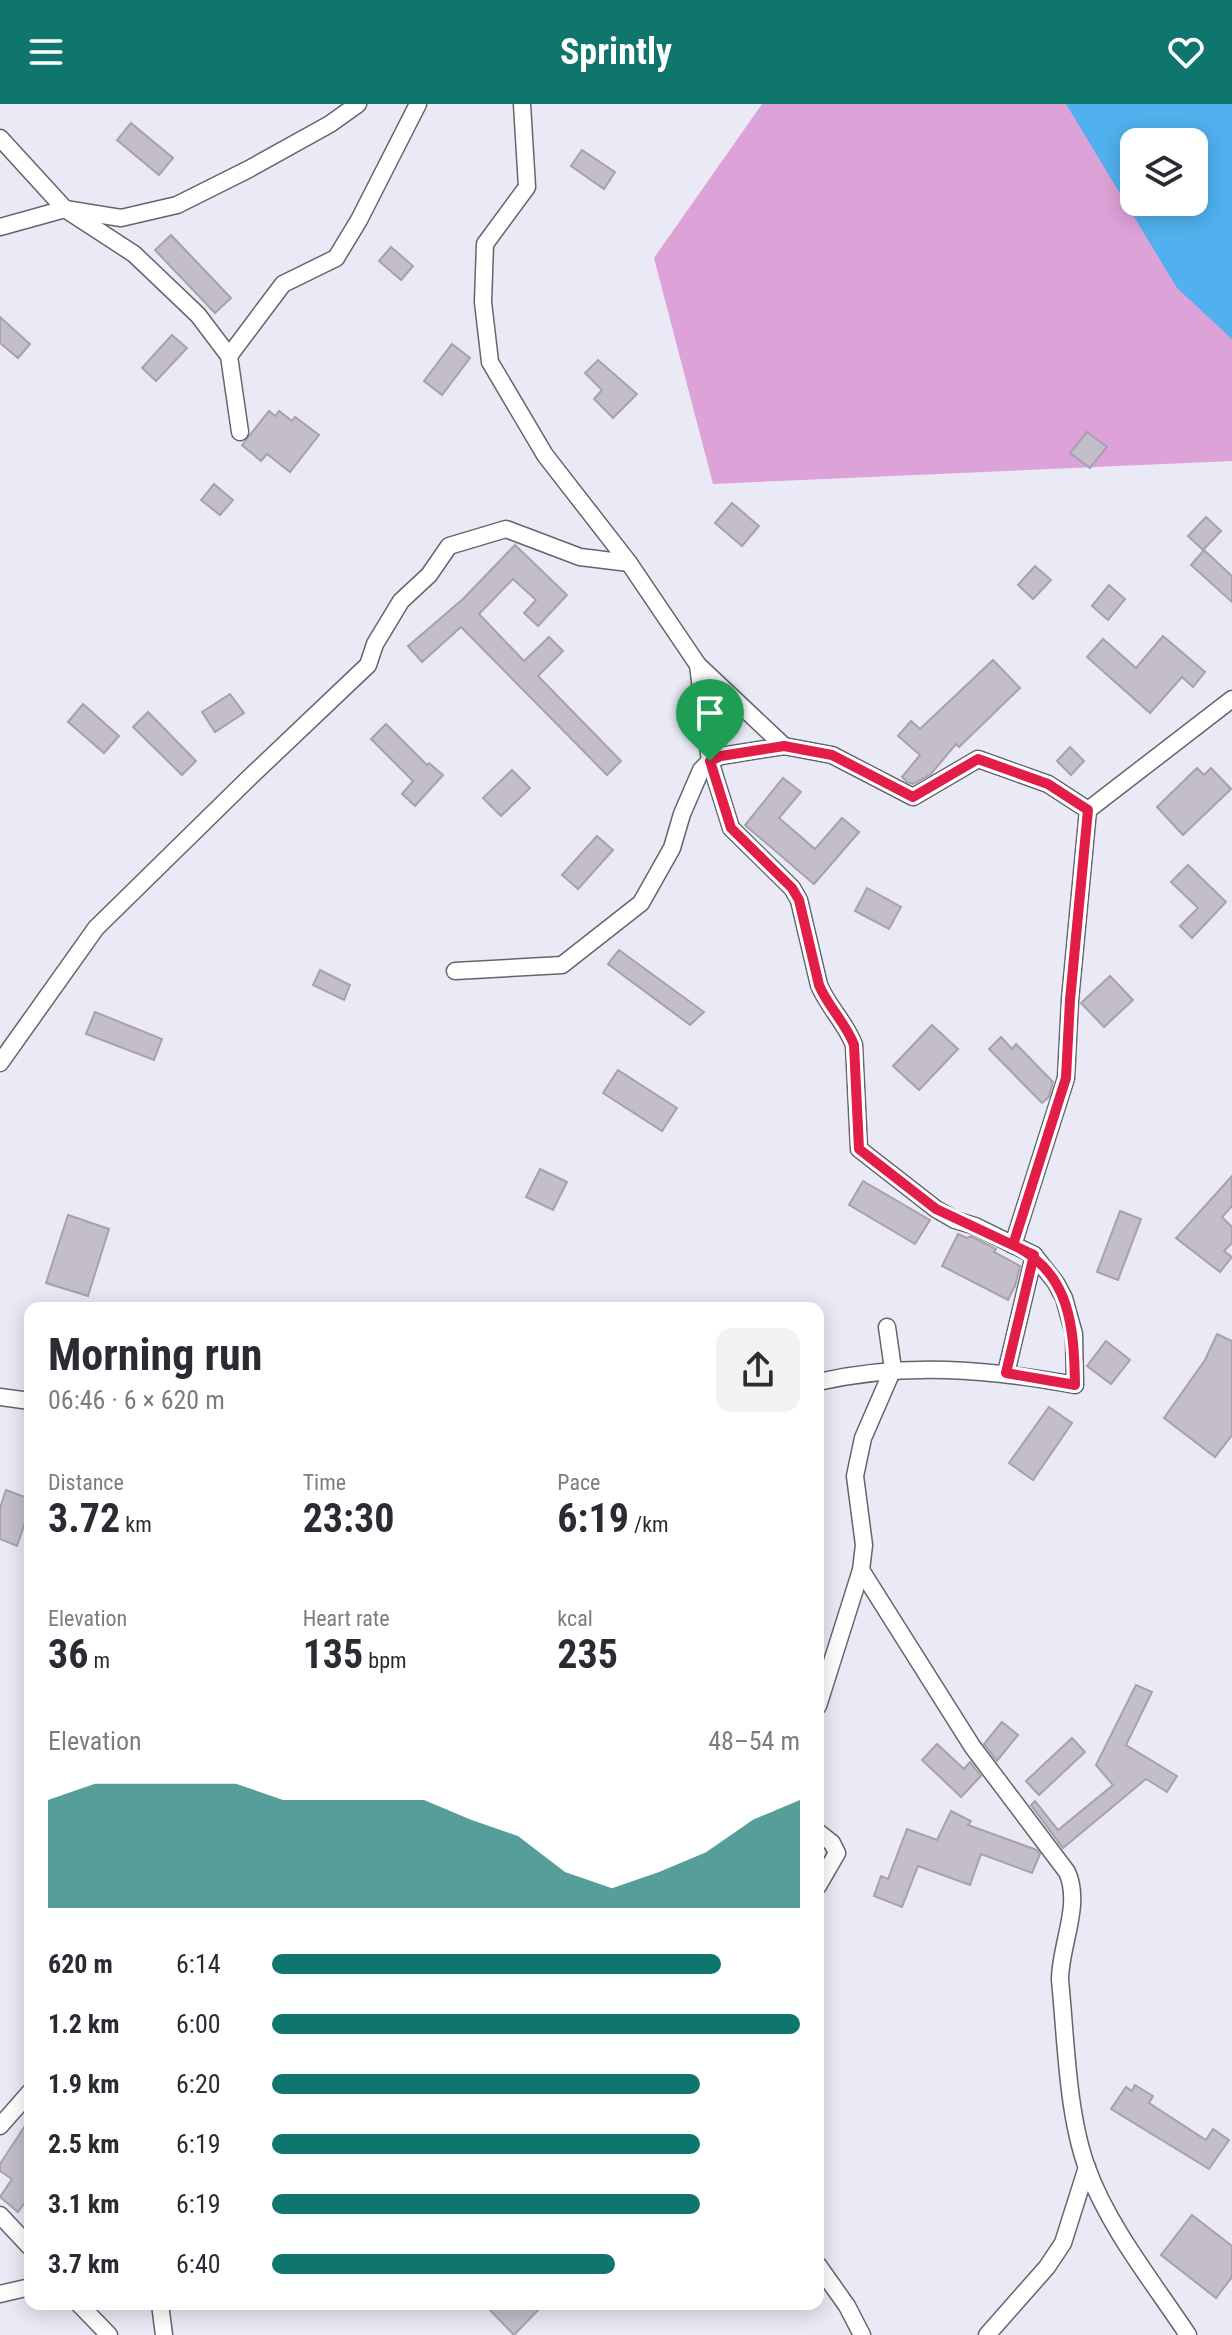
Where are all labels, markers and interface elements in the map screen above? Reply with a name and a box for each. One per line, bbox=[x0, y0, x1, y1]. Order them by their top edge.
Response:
icon: menu bbox=[24, 30, 68, 74]
icon: heart bbox=[1164, 30, 1208, 74]
text: Sprintly bbox=[560, 31, 672, 73]
map controls bbox=[1120, 128, 1208, 216]
button: layers bbox=[1120, 128, 1208, 216]
pin bbox=[676, 679, 744, 761]
icon: arrive bbox=[688, 691, 732, 735]
button: share bbox=[716, 1328, 800, 1412]
text: Morning run bbox=[48, 1329, 262, 1381]
text: 06:46 · 6 × 620 m bbox=[48, 1385, 225, 1415]
text: Distance bbox=[48, 1470, 124, 1495]
text: Time bbox=[303, 1470, 346, 1495]
text: Pace bbox=[557, 1470, 600, 1495]
text: 3.72 bbox=[48, 1495, 120, 1542]
text: 23:30 bbox=[303, 1495, 394, 1542]
text: 6:19 bbox=[557, 1495, 629, 1542]
text: km bbox=[120, 1512, 152, 1537]
text: /km bbox=[629, 1512, 669, 1537]
text: Elevation bbox=[48, 1606, 127, 1631]
text: Heart rate bbox=[303, 1606, 390, 1631]
text: kcal bbox=[557, 1606, 593, 1631]
text: 36 bbox=[48, 1631, 88, 1678]
text: 135 bbox=[303, 1631, 363, 1678]
text: 235 bbox=[557, 1631, 618, 1678]
text: m bbox=[88, 1648, 110, 1673]
text: bpm bbox=[363, 1648, 407, 1673]
text: Elevation bbox=[48, 1726, 142, 1756]
text: 48–54 m bbox=[708, 1726, 800, 1756]
text: 620 m bbox=[48, 1949, 113, 1979]
text: 6:14 bbox=[176, 1949, 221, 1979]
text: 1.2 km bbox=[48, 2009, 120, 2039]
text: 6:00 bbox=[176, 2009, 221, 2039]
text: 1.9 km bbox=[48, 2069, 120, 2099]
text: 6:20 bbox=[176, 2069, 221, 2099]
text: 2.5 km bbox=[48, 2129, 120, 2159]
text: 6:19 bbox=[176, 2129, 221, 2159]
text: 3.1 km bbox=[48, 2189, 120, 2219]
text: 6:19 bbox=[176, 2189, 221, 2219]
text: 3.7 km bbox=[48, 2249, 120, 2279]
text: 6:40 bbox=[176, 2249, 221, 2279]

